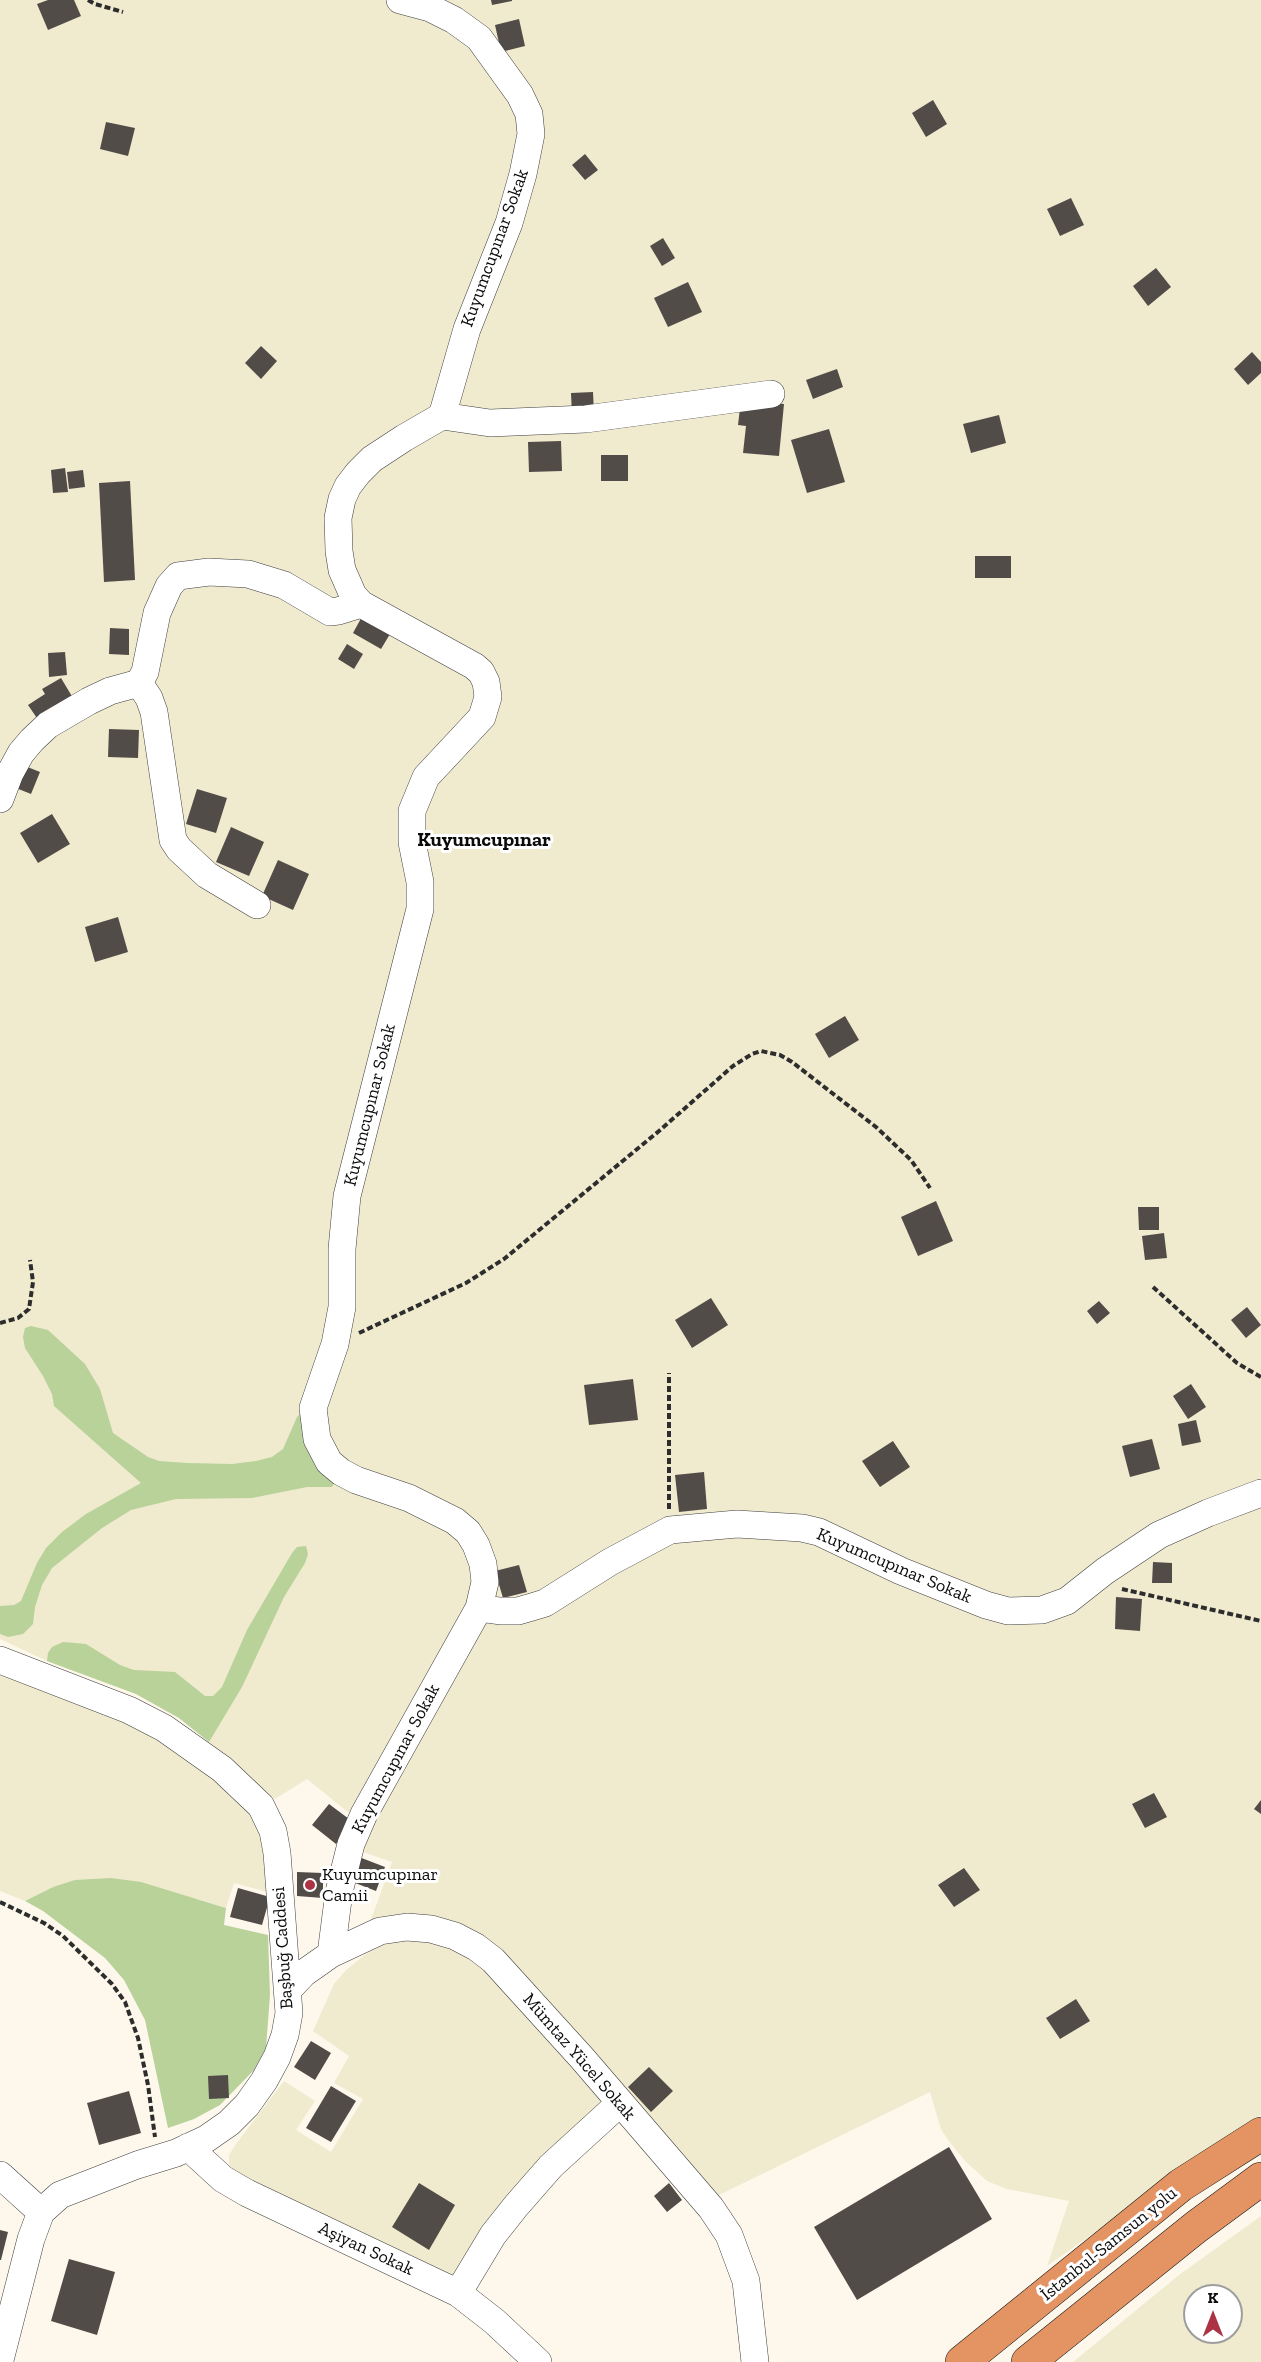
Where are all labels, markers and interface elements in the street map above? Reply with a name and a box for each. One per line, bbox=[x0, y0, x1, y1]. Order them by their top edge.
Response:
street label: Kuyumcupınar Sokak bbox=[456, 166, 534, 330]
district label: Kuyumcupınar bbox=[417, 828, 551, 852]
street label: Kuyumcupınar Sokak bbox=[339, 1022, 401, 1188]
street label: Kuyumcupınar Sokak bbox=[813, 1524, 975, 1608]
street label: Kuyumcupınar Sokak bbox=[347, 1681, 445, 1837]
place label: Kuyumcupınar Camii bbox=[322, 1864, 438, 1906]
marker: Kuyumcupınar Camii bbox=[303, 1878, 317, 1892]
street label: Başbuğ Caddesi bbox=[268, 1886, 298, 2010]
street label: Mümtaz Yücel Sokak bbox=[518, 1989, 640, 2125]
street label: İstanbul-Samsun yolu bbox=[1037, 2182, 1181, 2306]
street label: Aşiyan Sokak bbox=[315, 2217, 417, 2281]
north arrow bbox=[1183, 2284, 1243, 2344]
text: K bbox=[1208, 2288, 1218, 2307]

